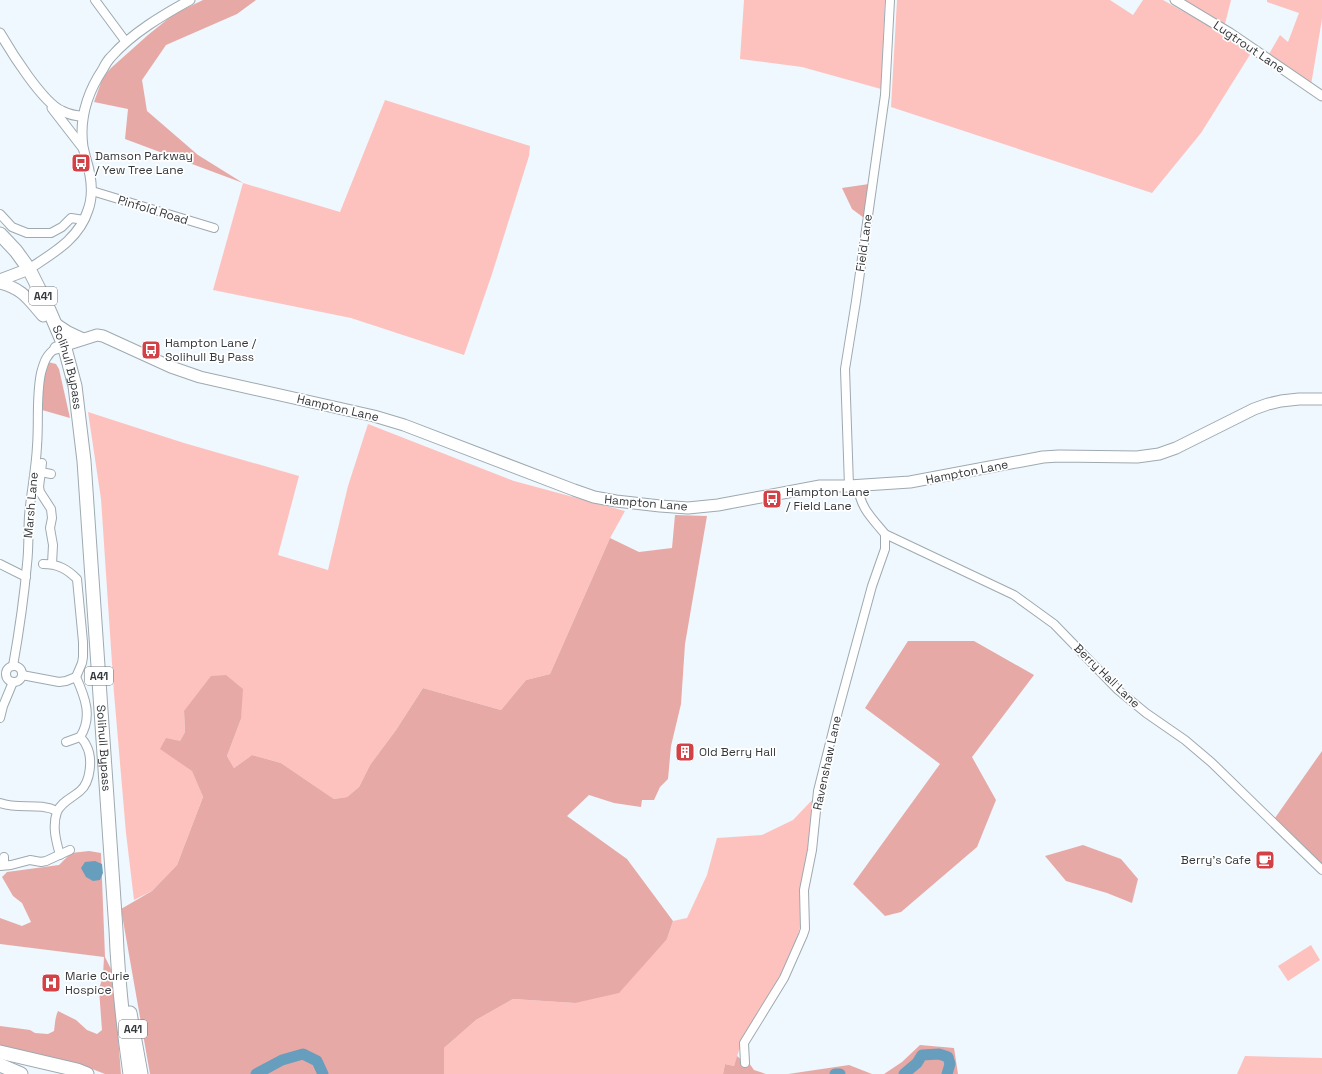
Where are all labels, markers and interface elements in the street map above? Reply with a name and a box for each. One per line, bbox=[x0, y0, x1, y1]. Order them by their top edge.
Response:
street label: Lugtrout Lane bbox=[1210, 17, 1288, 77]
place label: Damson Parkway / Yew Tree Lane bbox=[95, 148, 193, 178]
bus stop icon: Damson Parkway / Yew Tree Lane bbox=[70, 152, 92, 174]
street label: Pinfold Road bbox=[116, 192, 190, 228]
street label: Field Lane bbox=[852, 213, 876, 273]
road number: A41 bbox=[29, 287, 57, 305]
street label: Solihull Bypass bbox=[48, 323, 86, 411]
place label: Hampton Lane / Solihull By Pass bbox=[165, 335, 257, 365]
bus stop icon: Hampton Lane / Solihull By Pass bbox=[140, 339, 162, 361]
street label: Hampton Lane bbox=[295, 391, 381, 425]
street label: Hampton Lane bbox=[924, 456, 1010, 488]
street label: Marsh Lane bbox=[20, 471, 42, 539]
place label: Hampton Lane / Field Lane bbox=[786, 484, 870, 514]
bus stop icon: Hampton Lane / Field Lane bbox=[761, 488, 783, 510]
street label: Hampton Lane bbox=[604, 491, 688, 515]
street label: Berry Hall Lane bbox=[1070, 640, 1144, 712]
road number: A41 bbox=[85, 667, 113, 685]
street label: Solihull Bypass bbox=[93, 704, 115, 792]
street label: Ravenshaw Lane bbox=[809, 714, 845, 812]
building icon: Old Berry Hall bbox=[674, 741, 696, 763]
place label: Old Berry Hall bbox=[699, 744, 776, 760]
cafe icon: Berry’s Cafe bbox=[1254, 849, 1276, 871]
place label: Berry’s Cafe bbox=[1181, 852, 1251, 868]
place label: Marie Curie Hospice bbox=[65, 968, 130, 998]
hospital icon: Marie Curie Hospice bbox=[40, 972, 62, 994]
road number: A41 bbox=[119, 1020, 147, 1038]

